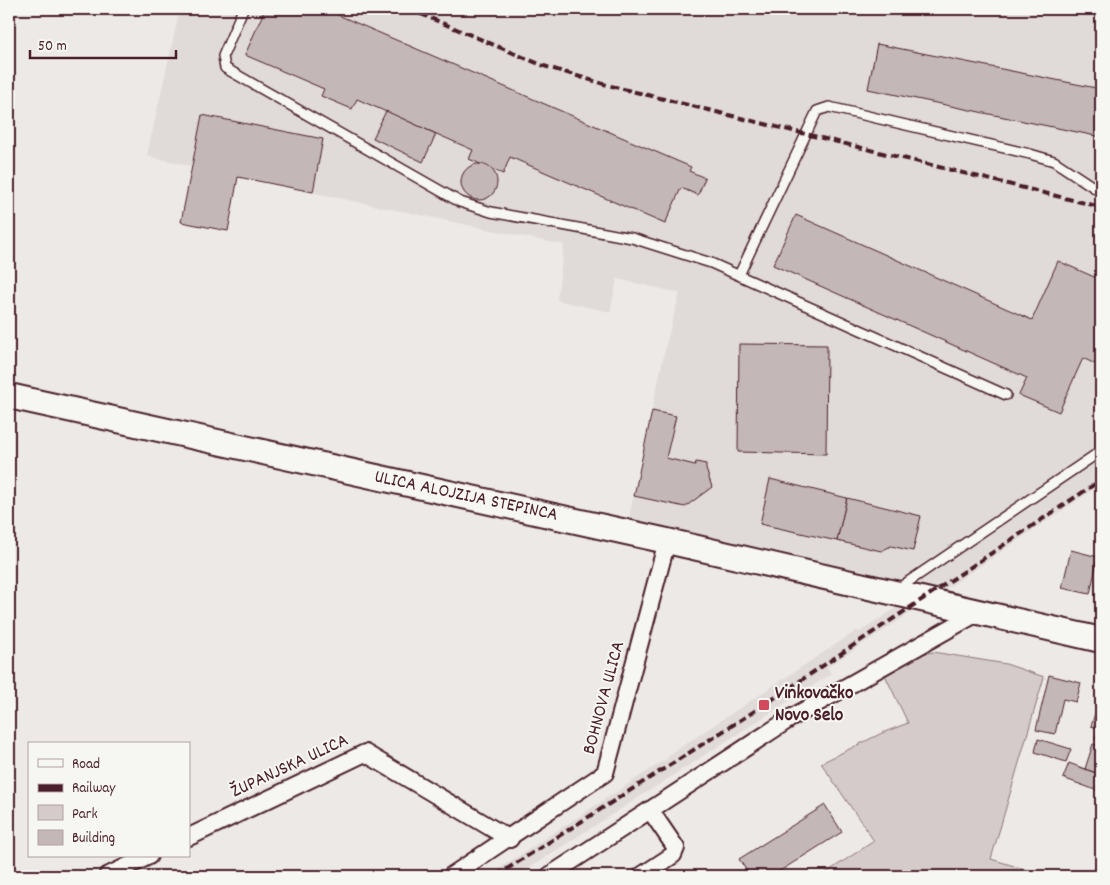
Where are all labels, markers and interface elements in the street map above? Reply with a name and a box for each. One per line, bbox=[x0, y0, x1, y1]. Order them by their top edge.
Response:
scale bar bbox=[30, 28, 176, 60]
text: 50 m bbox=[38, 36, 67, 58]
street label: ULICA ALOJZIJA STEPINCA bbox=[372, 464, 560, 530]
street label: BOHNOVA ULICA bbox=[577, 638, 633, 758]
place label: Vinkovačko Novo Selo bbox=[775, 681, 854, 730]
marker: Vinkovačko Novo Selo bbox=[757, 698, 771, 712]
street label: ŽUPANJSKA ULICA bbox=[227, 728, 353, 806]
legend bbox=[28, 742, 190, 858]
text: Road bbox=[72, 754, 100, 776]
text: Railway bbox=[72, 778, 116, 800]
text: Park bbox=[72, 804, 98, 826]
text: Building bbox=[72, 828, 115, 850]

